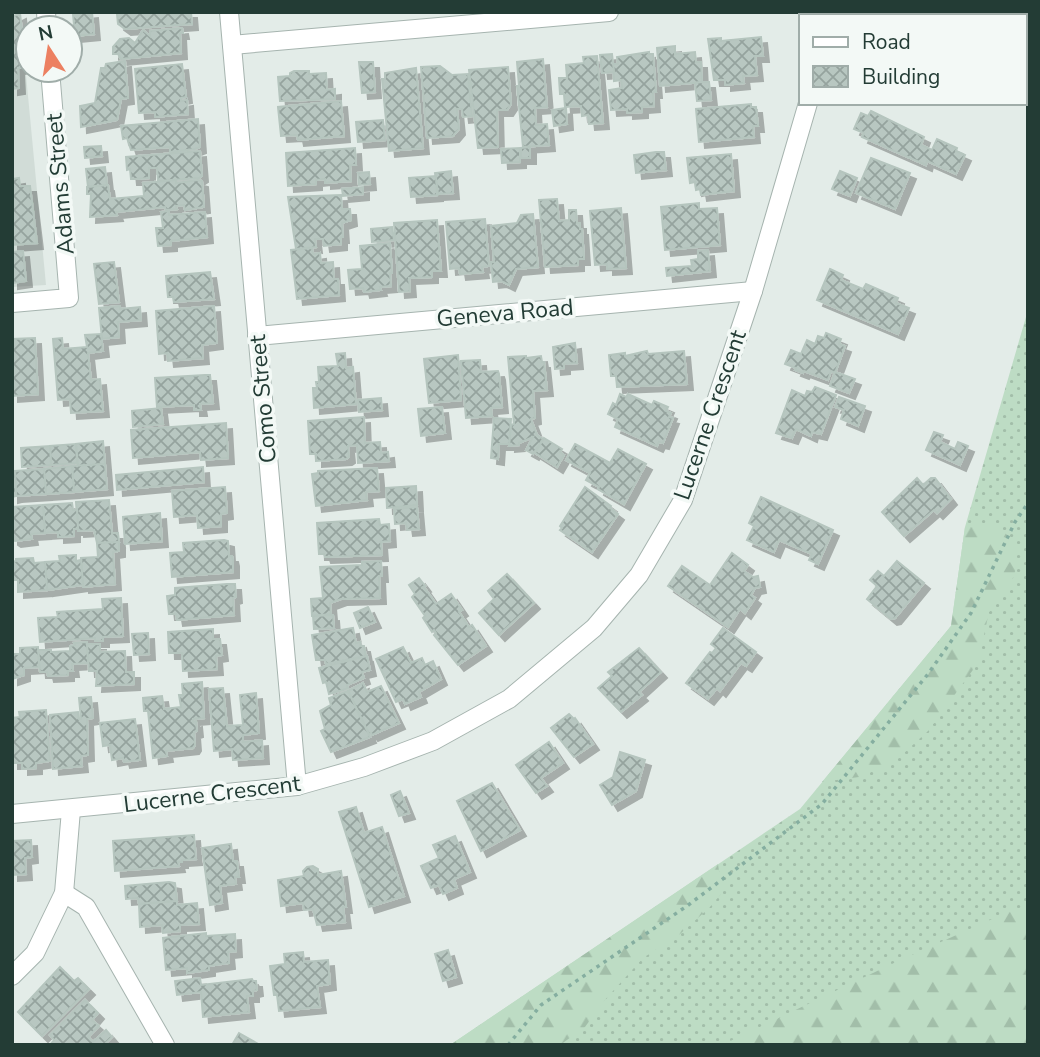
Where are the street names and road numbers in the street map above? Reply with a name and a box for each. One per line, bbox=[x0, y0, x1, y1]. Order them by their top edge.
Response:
street label: Adams Street bbox=[38, 111, 82, 256]
street label: Geneva Road bbox=[435, 292, 575, 334]
street label: Lucerne Crescent bbox=[666, 325, 754, 504]
street label: Como Street bbox=[242, 333, 284, 464]
street label: Lucerne Crescent bbox=[122, 768, 303, 820]

